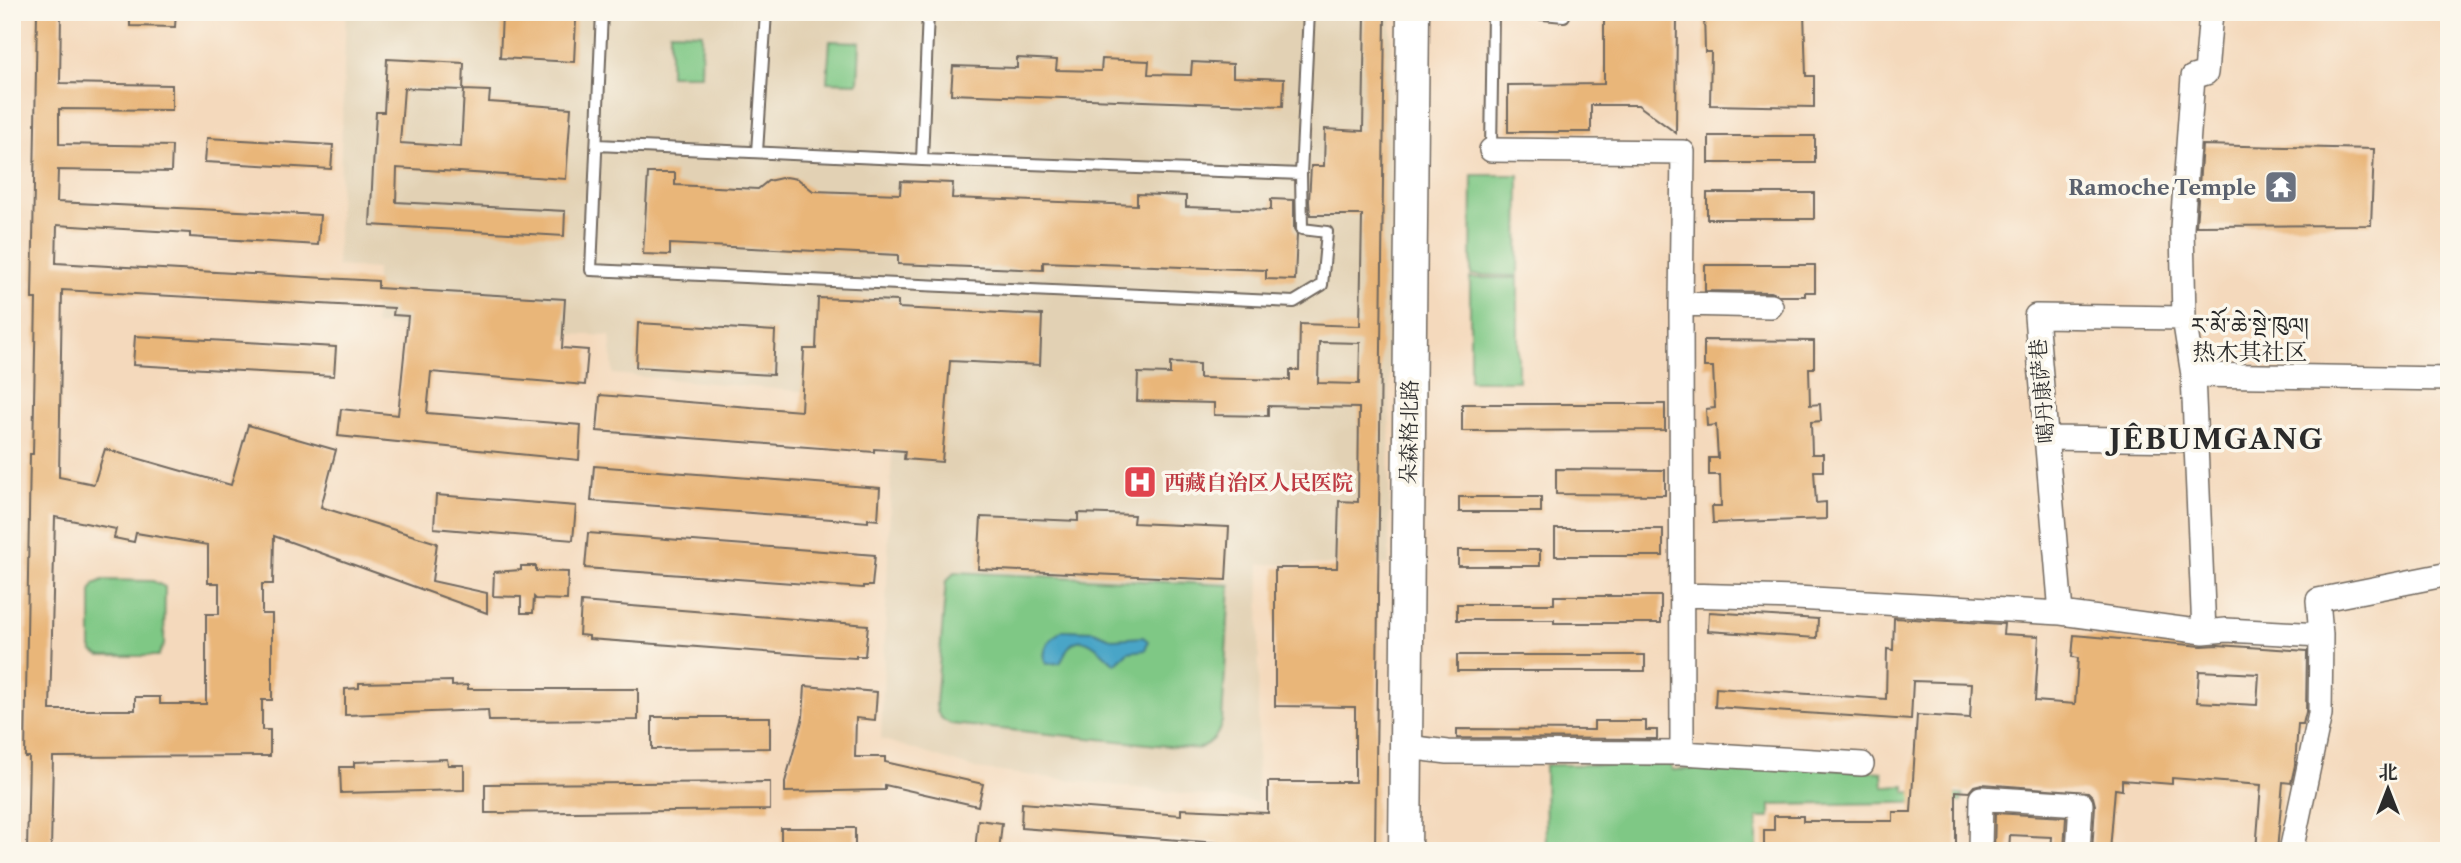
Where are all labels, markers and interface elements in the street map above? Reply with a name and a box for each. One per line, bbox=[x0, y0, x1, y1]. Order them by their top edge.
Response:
temple icon: Ramoche Temple bbox=[2262, 168, 2300, 206]
place label: Ramoche Temple bbox=[2068, 175, 2256, 200]
district label: ར་མོ་ཆེ་སྡེ་ཁུལ། 热木其社区 bbox=[2191, 306, 2309, 366]
street label: 噶丹康萨巷 bbox=[2025, 338, 2059, 444]
street label: 朵森格北路 bbox=[1396, 379, 1422, 485]
district label: JÊBUMGANG bbox=[2104, 422, 2325, 456]
hospital icon: 西藏自治区人民医院 bbox=[1121, 463, 1159, 501]
place label: 西藏自治区人民医院 bbox=[1164, 470, 1353, 495]
north arrow bbox=[2352, 754, 2422, 824]
text: 北 bbox=[2378, 761, 2398, 784]

